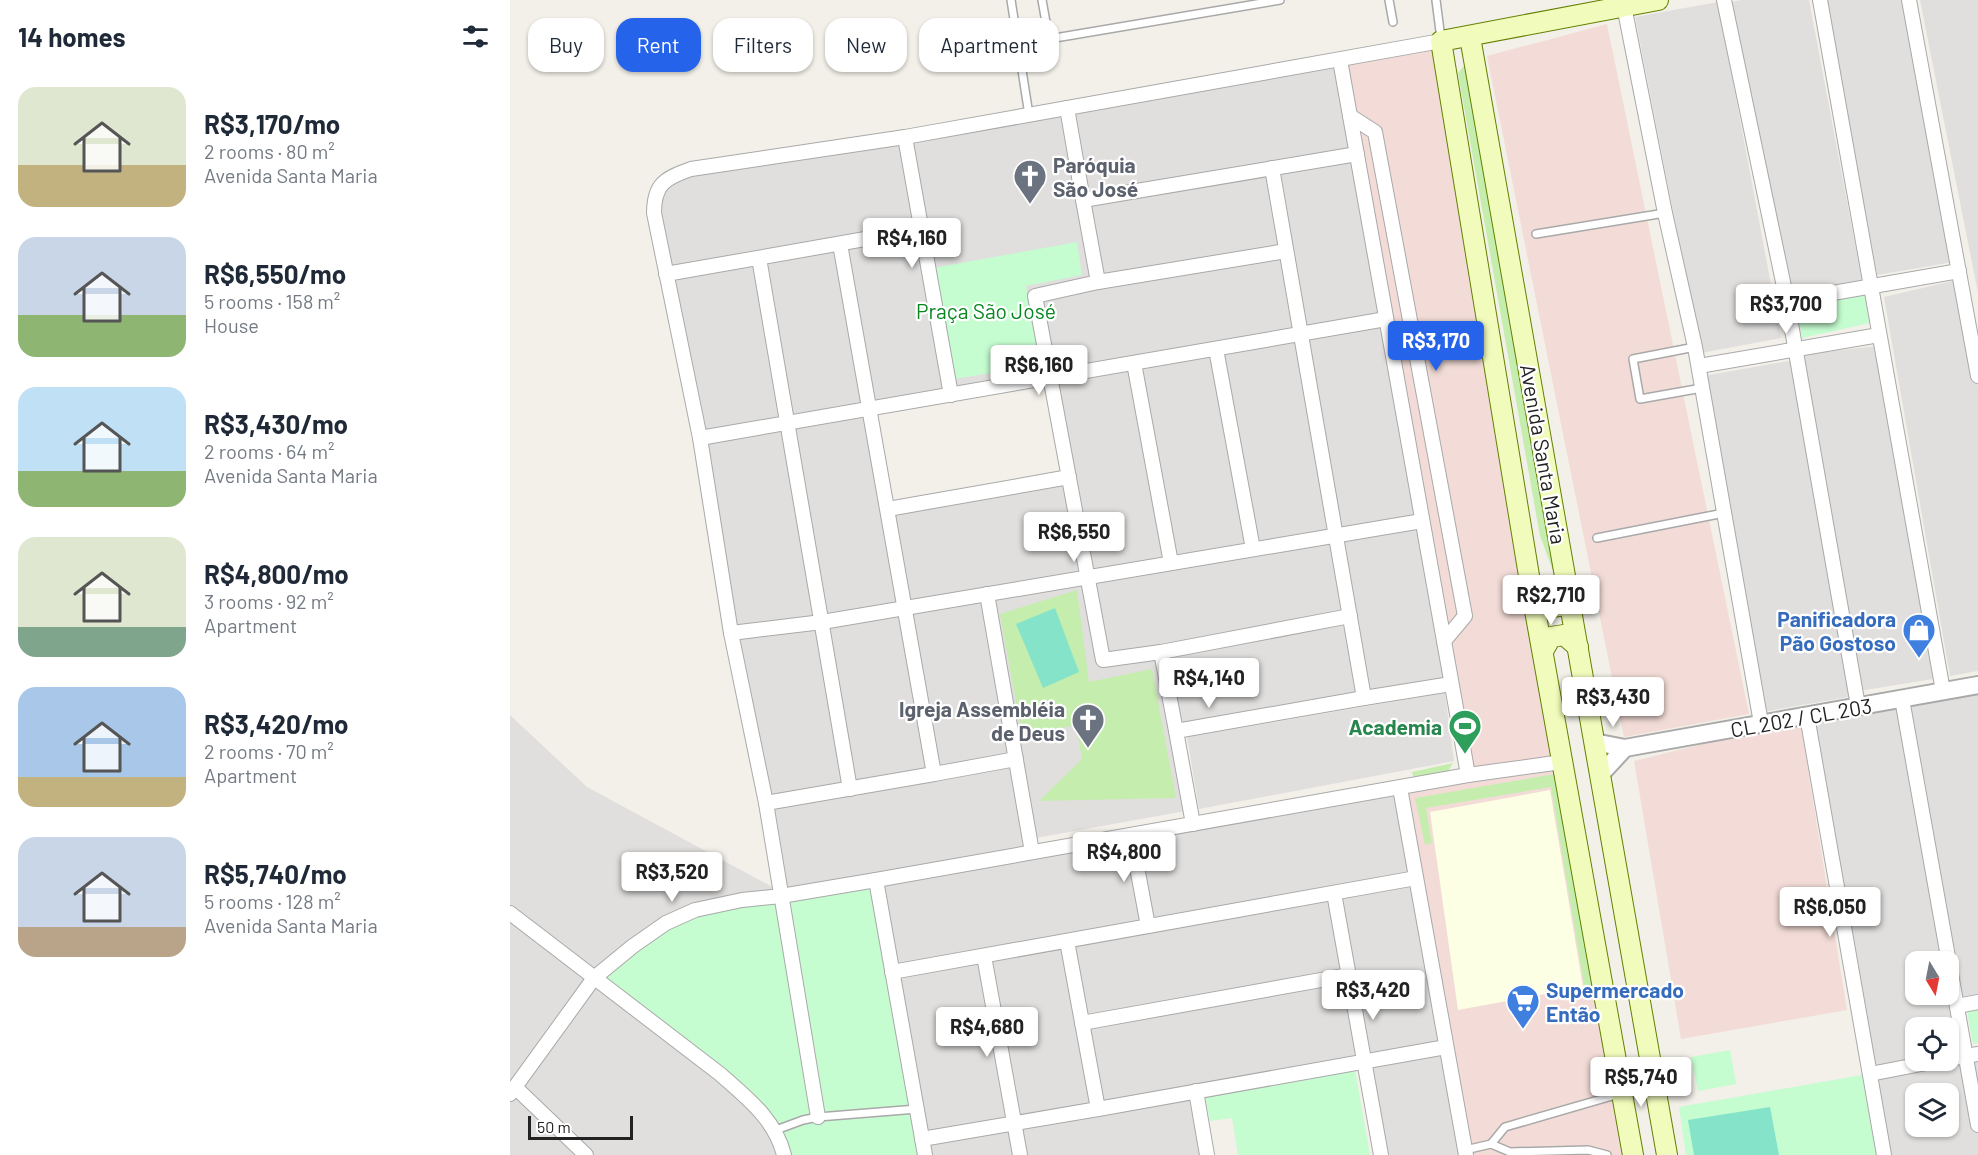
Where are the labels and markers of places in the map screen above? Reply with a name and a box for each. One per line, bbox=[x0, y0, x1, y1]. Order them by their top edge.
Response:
place label: Paróquia São José bbox=[1053, 152, 1138, 201]
church icon: Paróquia São José bbox=[1012, 158, 1048, 205]
pin: R$4,160 bbox=[857, 218, 967, 269]
pin: R$3,700 bbox=[1731, 284, 1841, 335]
pin: R$3,170 bbox=[1381, 321, 1491, 372]
pin: R$6,160 bbox=[984, 345, 1094, 396]
pin: R$6,550 bbox=[1019, 512, 1129, 563]
pin: R$2,710 bbox=[1496, 575, 1606, 626]
place label: Panificadora Pão Gostoso bbox=[1777, 606, 1896, 655]
shop icon: Panificadora Pão Gostoso bbox=[1901, 612, 1937, 659]
pin: R$4,140 bbox=[1154, 658, 1264, 709]
pin: R$3,430 bbox=[1558, 677, 1668, 728]
place label: Igreja Assembléia de Deus bbox=[899, 696, 1065, 745]
church icon: Igreja Assembléia de Deus bbox=[1070, 702, 1106, 749]
sports icon: Academia bbox=[1447, 708, 1483, 755]
place label: Academia bbox=[1349, 714, 1442, 739]
pin: R$4,800 bbox=[1069, 832, 1179, 883]
pin: R$3,520 bbox=[617, 852, 727, 903]
pin: R$6,050 bbox=[1775, 887, 1885, 938]
pin: R$3,420 bbox=[1318, 970, 1428, 1021]
place label: Supermercado Então bbox=[1546, 977, 1684, 1026]
supermarket icon: Supermercado Então bbox=[1505, 983, 1541, 1030]
pin: R$4,680 bbox=[932, 1007, 1042, 1058]
pin: R$5,740 bbox=[1586, 1057, 1696, 1108]

